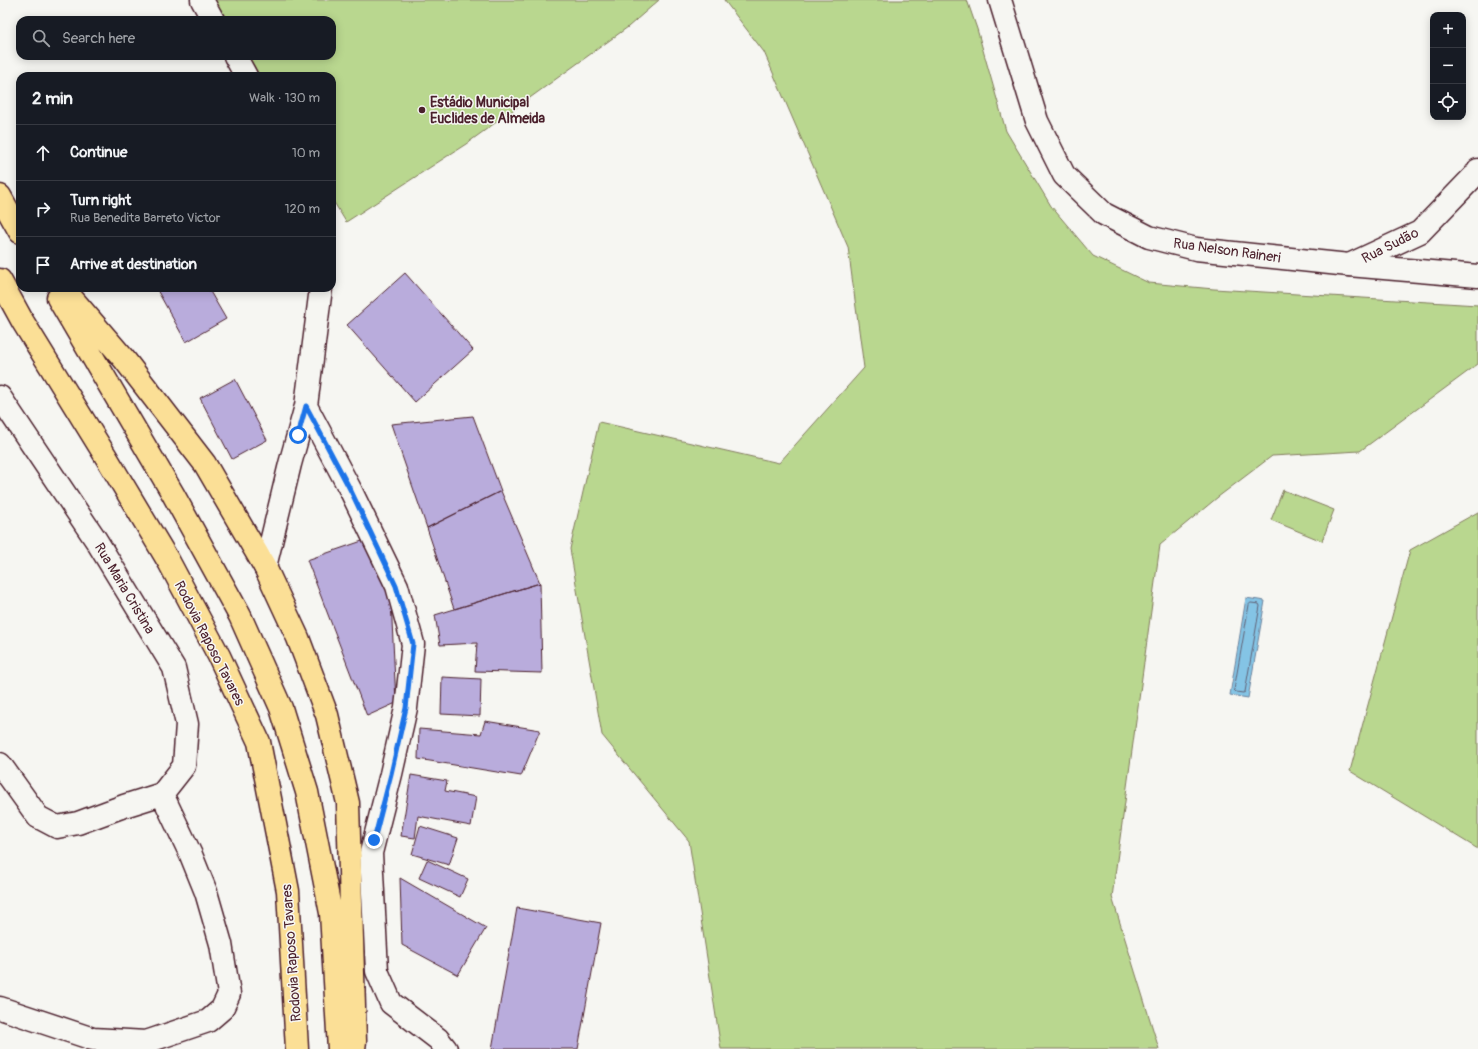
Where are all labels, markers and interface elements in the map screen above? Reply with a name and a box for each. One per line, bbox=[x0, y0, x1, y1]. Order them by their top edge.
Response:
map controls bbox=[1430, 12, 1466, 120]
button: + bbox=[1430, 12, 1466, 48]
search box bbox=[16, 16, 336, 60]
icon: search bbox=[30, 27, 52, 49]
text: Search here bbox=[62, 29, 135, 48]
button: − bbox=[1430, 48, 1466, 84]
button: locate bbox=[1430, 84, 1466, 120]
text: 2 min bbox=[32, 88, 73, 109]
text: Walk · 130 m bbox=[249, 90, 320, 106]
place label: Estádio Municipal Euclides de Almeida bbox=[430, 94, 545, 127]
marker: Estádio Municipal Euclides de Almeida bbox=[417, 105, 427, 115]
icon: ahead bbox=[32, 142, 54, 164]
text: Continue bbox=[70, 143, 128, 162]
text: 10 m bbox=[292, 145, 320, 161]
text: Turn right bbox=[70, 191, 131, 210]
icon: right bbox=[32, 198, 54, 220]
text: 120 m bbox=[284, 201, 320, 217]
text: Rua Benedita Barreto Victor bbox=[70, 210, 220, 226]
street label: Rua Sudão bbox=[1359, 224, 1422, 267]
street label: Rua Nelson Raineri bbox=[1172, 235, 1282, 267]
icon: arrive bbox=[32, 254, 54, 276]
text: Arrive at destination bbox=[70, 255, 197, 274]
route start bbox=[289, 426, 307, 444]
street label: Rua Maria Cristina bbox=[91, 540, 158, 637]
street label: Rodovia Raposo Tavares bbox=[171, 578, 249, 709]
route end bbox=[365, 831, 383, 849]
street label: Rodovia Raposo Tavares bbox=[278, 883, 305, 1022]

